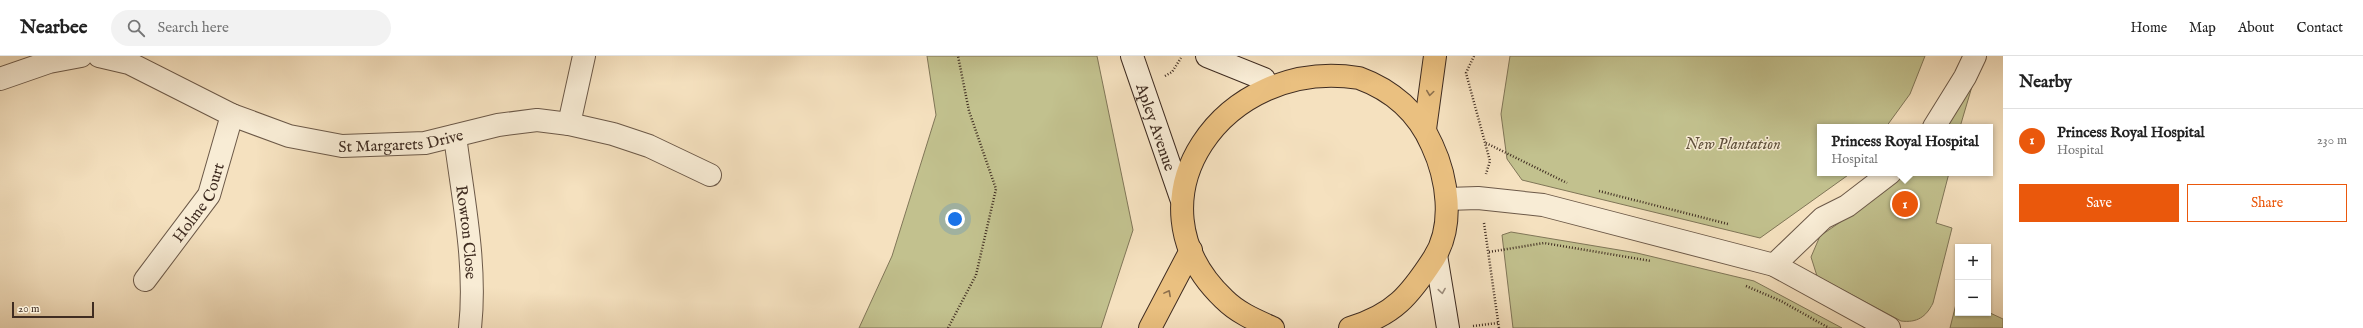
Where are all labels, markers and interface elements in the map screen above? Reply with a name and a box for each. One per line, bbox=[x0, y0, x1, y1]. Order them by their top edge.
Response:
search box bbox=[111, 10, 391, 46]
text: Nearbee bbox=[20, 16, 87, 40]
icon: search bbox=[125, 17, 147, 39]
text: Search here bbox=[157, 18, 229, 37]
text: Home bbox=[2131, 19, 2167, 37]
text: Map bbox=[2189, 19, 2216, 37]
text: About bbox=[2238, 19, 2274, 37]
text: Contact bbox=[2296, 19, 2343, 37]
text: Nearby bbox=[2019, 72, 2072, 93]
street label: Apley Avenue bbox=[1130, 80, 1179, 174]
one-way arrow bbox=[1426, 90, 1435, 96]
text: Princess Royal Hospital bbox=[2057, 123, 2205, 142]
popup bbox=[1817, 124, 1993, 176]
street label: St Margarets Drive bbox=[338, 126, 466, 158]
text: Princess Royal Hospital bbox=[1831, 132, 1979, 151]
text: 1 bbox=[2030, 132, 2034, 149]
text: 230 m bbox=[2317, 132, 2347, 149]
park label: New Plantation bbox=[1685, 135, 1781, 155]
text: Hospital bbox=[2057, 142, 2104, 159]
text: Hospital bbox=[1831, 151, 1878, 168]
street label: Holme Court bbox=[169, 160, 230, 247]
street label: Rowton Close bbox=[450, 184, 480, 280]
button: Save bbox=[2019, 184, 2179, 222]
button: Share bbox=[2187, 184, 2347, 222]
pin: 1 bbox=[1892, 189, 1918, 219]
your location bbox=[945, 209, 965, 229]
map controls bbox=[1955, 244, 1991, 316]
button: + bbox=[1955, 244, 1991, 280]
button: − bbox=[1955, 280, 1991, 316]
one-way arrow bbox=[1437, 288, 1446, 294]
one-way arrow bbox=[1163, 290, 1171, 298]
scale bar bbox=[12, 300, 94, 319]
text: 20 m bbox=[18, 302, 39, 316]

